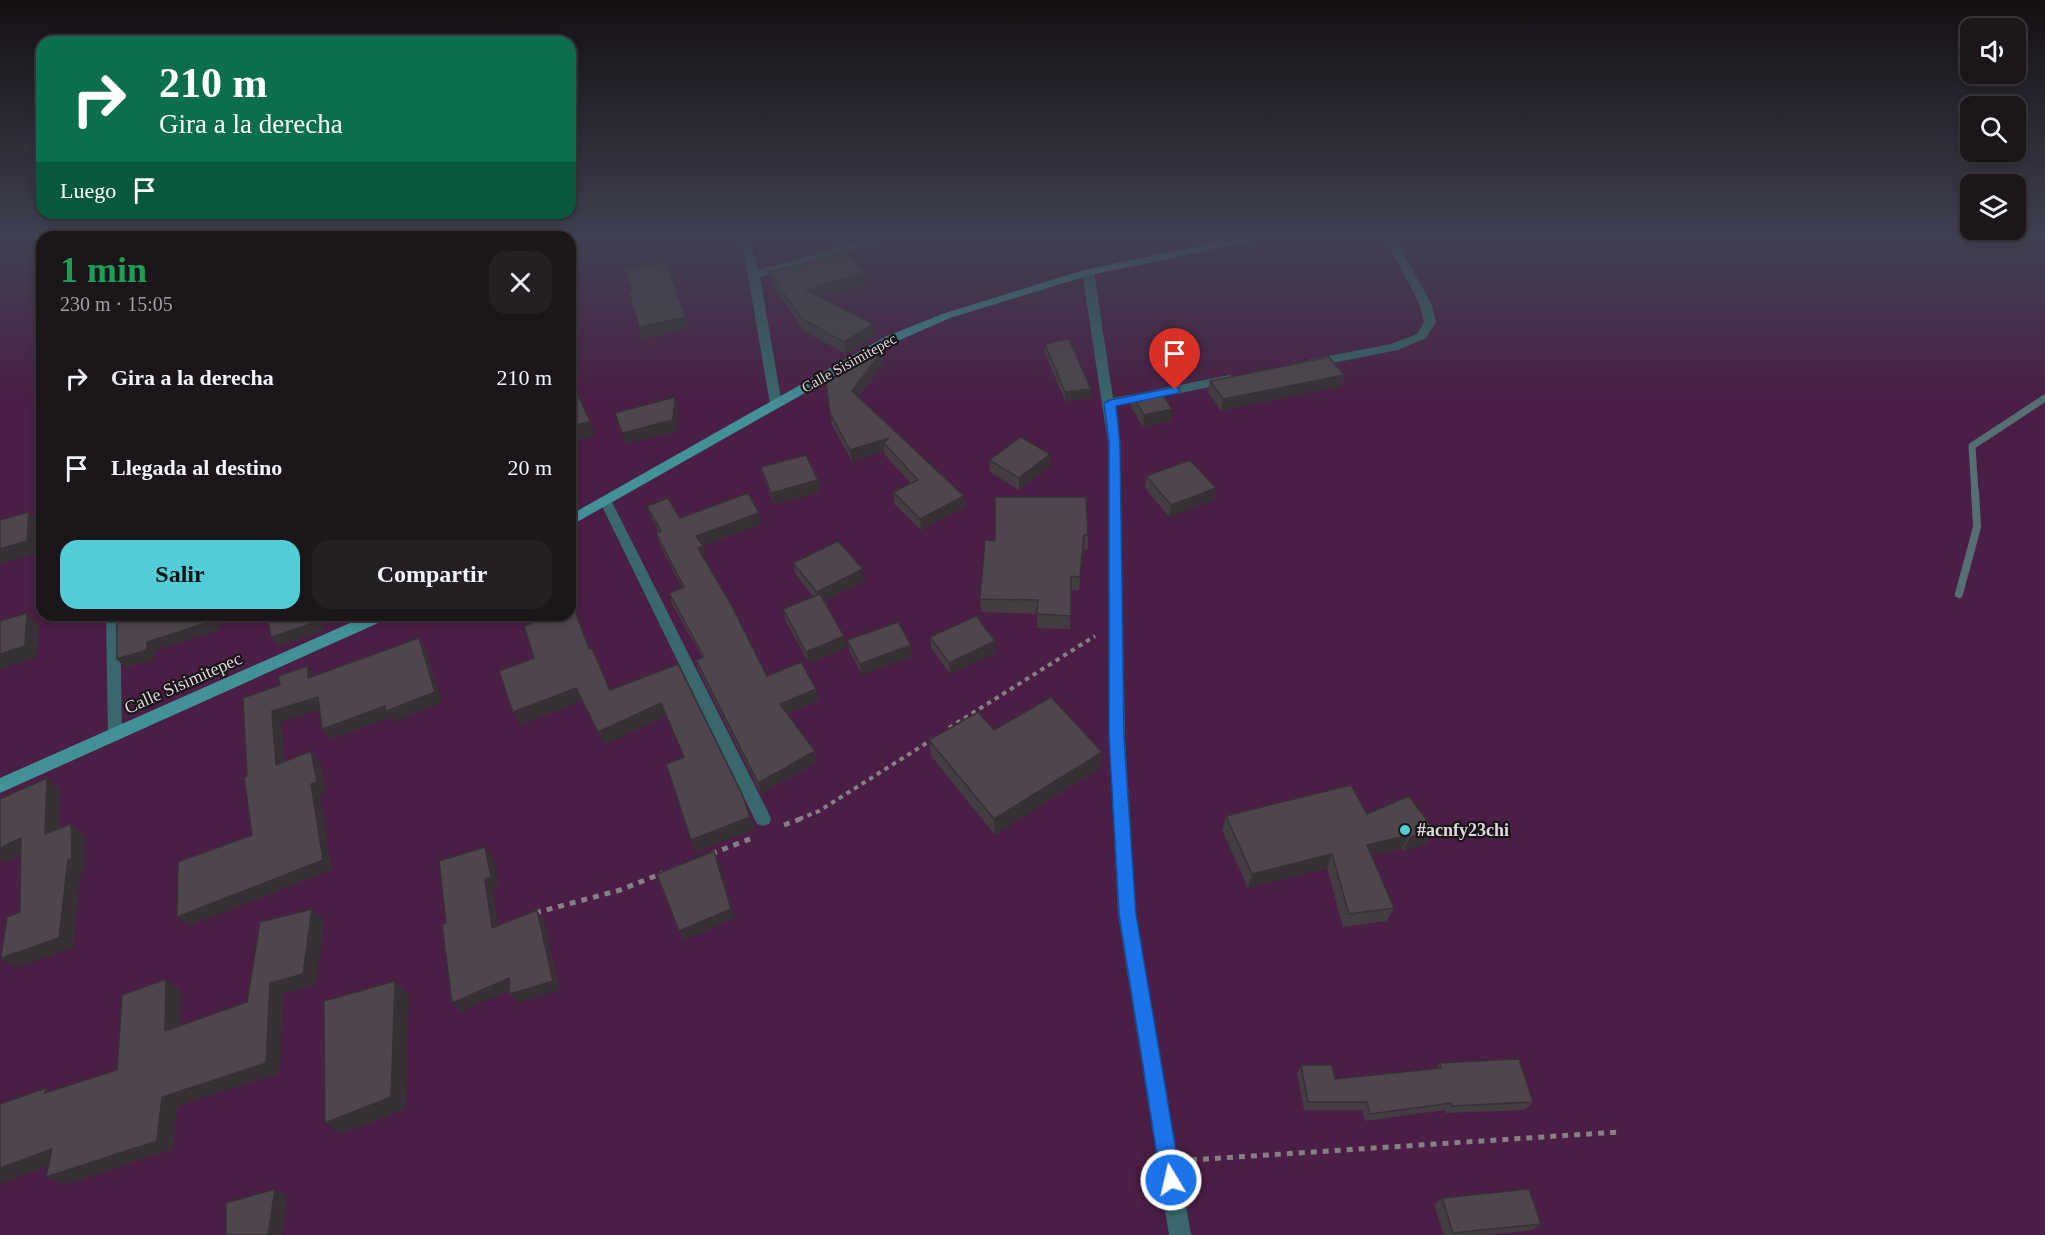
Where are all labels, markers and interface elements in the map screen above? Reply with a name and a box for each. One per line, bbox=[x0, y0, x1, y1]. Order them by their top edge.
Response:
map controls bbox=[1960, 18, 2026, 240]
button: sound bbox=[1960, 18, 2026, 84]
icon: right bbox=[60, 60, 138, 138]
text: 210 m bbox=[159, 60, 268, 106]
button: search bbox=[1960, 96, 2026, 162]
text: Gira a la derecha bbox=[159, 109, 343, 139]
icon: arrive bbox=[128, 174, 161, 207]
button: layers bbox=[1960, 174, 2026, 240]
text: Luego bbox=[60, 178, 116, 203]
text: 1 min bbox=[60, 250, 147, 290]
button: close bbox=[489, 251, 552, 314]
text: 230 m · 15:05 bbox=[60, 293, 173, 315]
pin bbox=[1149, 328, 1200, 390]
street label: Calle Sisimitepec bbox=[799, 330, 899, 396]
icon: arrive bbox=[1158, 337, 1191, 370]
icon: right bbox=[60, 362, 93, 395]
text: Gira a la derecha bbox=[111, 365, 274, 390]
text: 210 m bbox=[496, 365, 552, 390]
icon: arrive bbox=[60, 452, 93, 485]
text: Llegada al destino bbox=[111, 455, 282, 480]
text: 20 m bbox=[507, 455, 552, 480]
button: Salir bbox=[60, 540, 300, 609]
button: Compartir bbox=[312, 540, 552, 609]
street label: Calle Sisimitepec bbox=[121, 648, 245, 718]
place label: #acnfy23chi bbox=[1417, 820, 1509, 840]
marker: #acnfy23chi bbox=[1398, 823, 1412, 837]
position arrow bbox=[1139, 1148, 1203, 1212]

